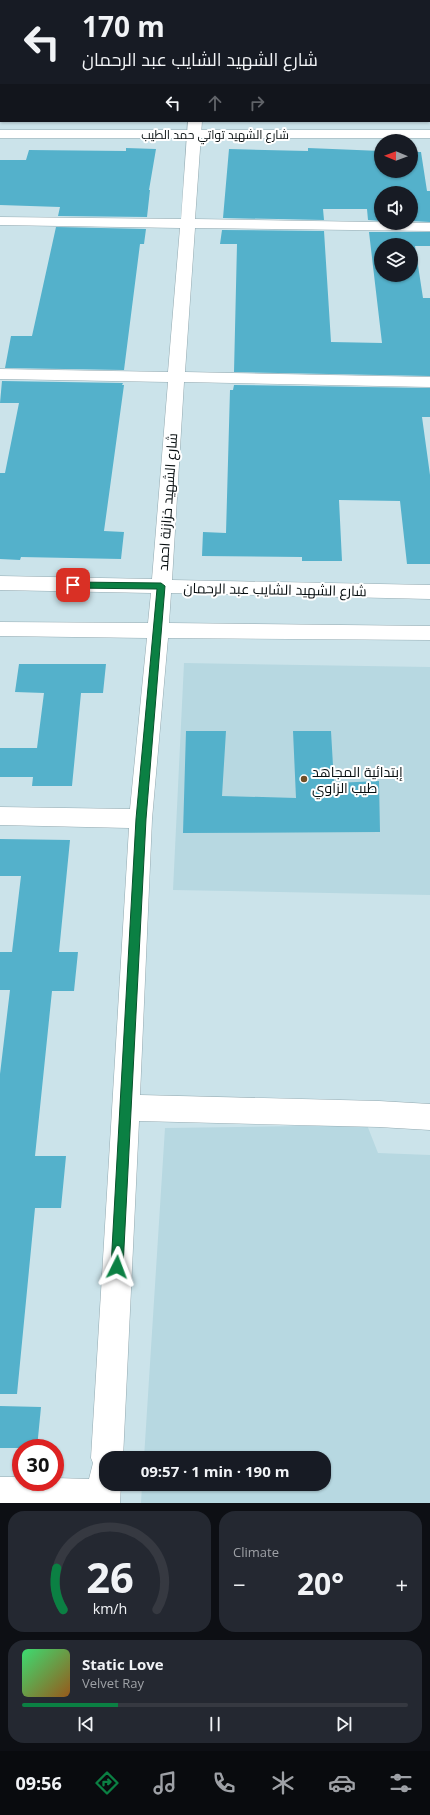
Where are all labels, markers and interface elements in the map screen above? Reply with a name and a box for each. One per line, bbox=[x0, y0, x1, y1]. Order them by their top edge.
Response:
text: 170 m bbox=[82, 7, 165, 45]
icon: left bbox=[16, 16, 68, 68]
text: شارع الشهيد الشايب عبد الرحمان bbox=[82, 47, 318, 71]
icon: left bbox=[162, 92, 184, 114]
icon: ahead bbox=[204, 92, 226, 114]
icon: right bbox=[246, 92, 268, 114]
street label: شارع الشهيد تواتي حمد الطيب bbox=[141, 126, 289, 145]
north arrow bbox=[374, 134, 418, 178]
map controls bbox=[374, 134, 418, 282]
button: sound bbox=[374, 186, 418, 230]
button: layers bbox=[374, 238, 418, 282]
street label: شارع الشهيد خزازنة احمد bbox=[153, 432, 181, 572]
pin bbox=[56, 568, 90, 602]
icon: arrive bbox=[62, 574, 84, 596]
street label: شارع الشهيد الشايب عبد الرحمان bbox=[183, 578, 367, 600]
place label: إبتدائية المجاهد طيب الزاوي bbox=[312, 762, 403, 800]
marker: إبتدائية المجاهد طيب الزاوي bbox=[299, 774, 309, 784]
position arrow bbox=[96, 1246, 138, 1288]
speed limit sign: 30 bbox=[12, 1439, 64, 1491]
text: 09:57 · 1 min · 190 m bbox=[141, 1461, 289, 1481]
text: Climate bbox=[233, 1543, 279, 1561]
text: 26 bbox=[86, 1548, 133, 1604]
text: 20° bbox=[297, 1563, 344, 1604]
text: − bbox=[233, 1569, 246, 1599]
text: + bbox=[395, 1569, 408, 1599]
text: km/h bbox=[92, 1598, 127, 1617]
text: Static Love bbox=[82, 1654, 164, 1674]
text: Velvet Ray bbox=[82, 1674, 144, 1692]
icon: previous bbox=[75, 1713, 97, 1735]
icon: pause bbox=[204, 1713, 226, 1735]
icon: next bbox=[333, 1713, 355, 1735]
icon: directions bbox=[93, 1769, 121, 1797]
icon: music bbox=[151, 1769, 179, 1797]
icon: phone bbox=[210, 1769, 238, 1797]
icon: climate bbox=[269, 1769, 297, 1797]
icon: car bbox=[328, 1769, 356, 1797]
icon: filters bbox=[387, 1769, 415, 1797]
text: 09:56 bbox=[15, 1771, 62, 1795]

